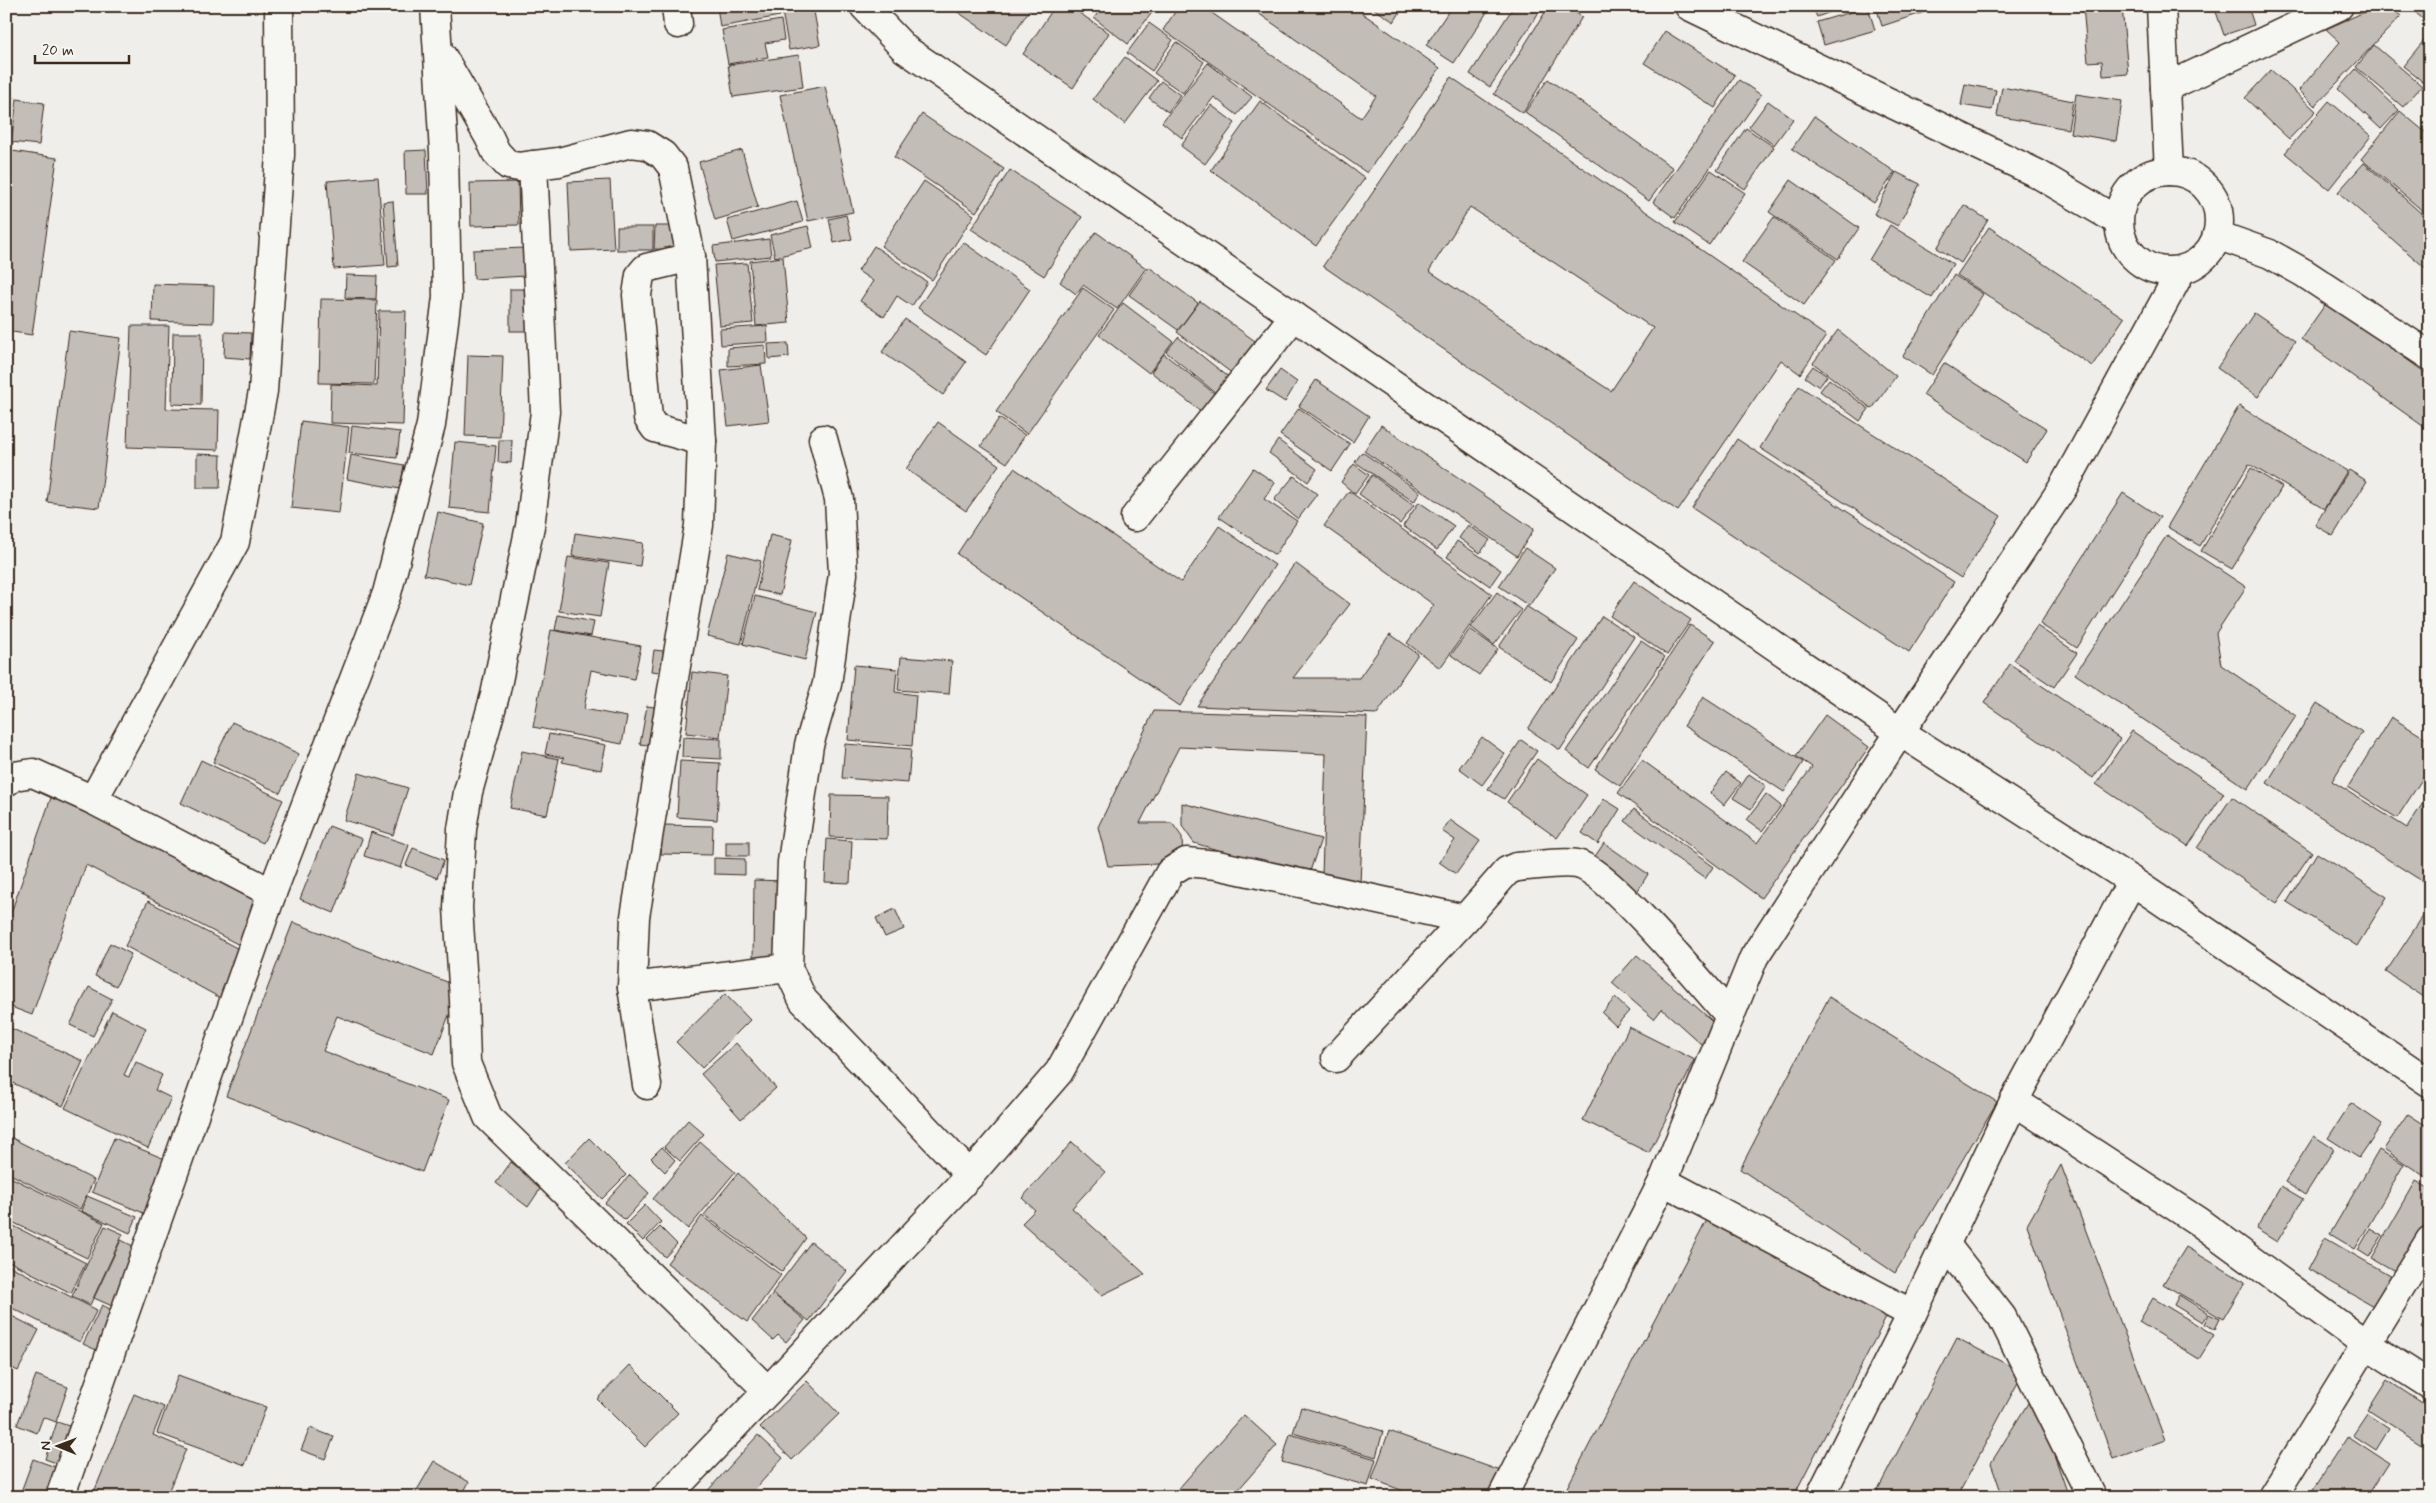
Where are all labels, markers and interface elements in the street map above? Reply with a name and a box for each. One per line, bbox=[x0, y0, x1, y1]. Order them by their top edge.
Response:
scale bar bbox=[35, 32, 129, 64]
text: 20 m bbox=[42, 41, 74, 61]
north arrow bbox=[32, 1420, 82, 1470]
text: N bbox=[37, 1441, 55, 1451]

